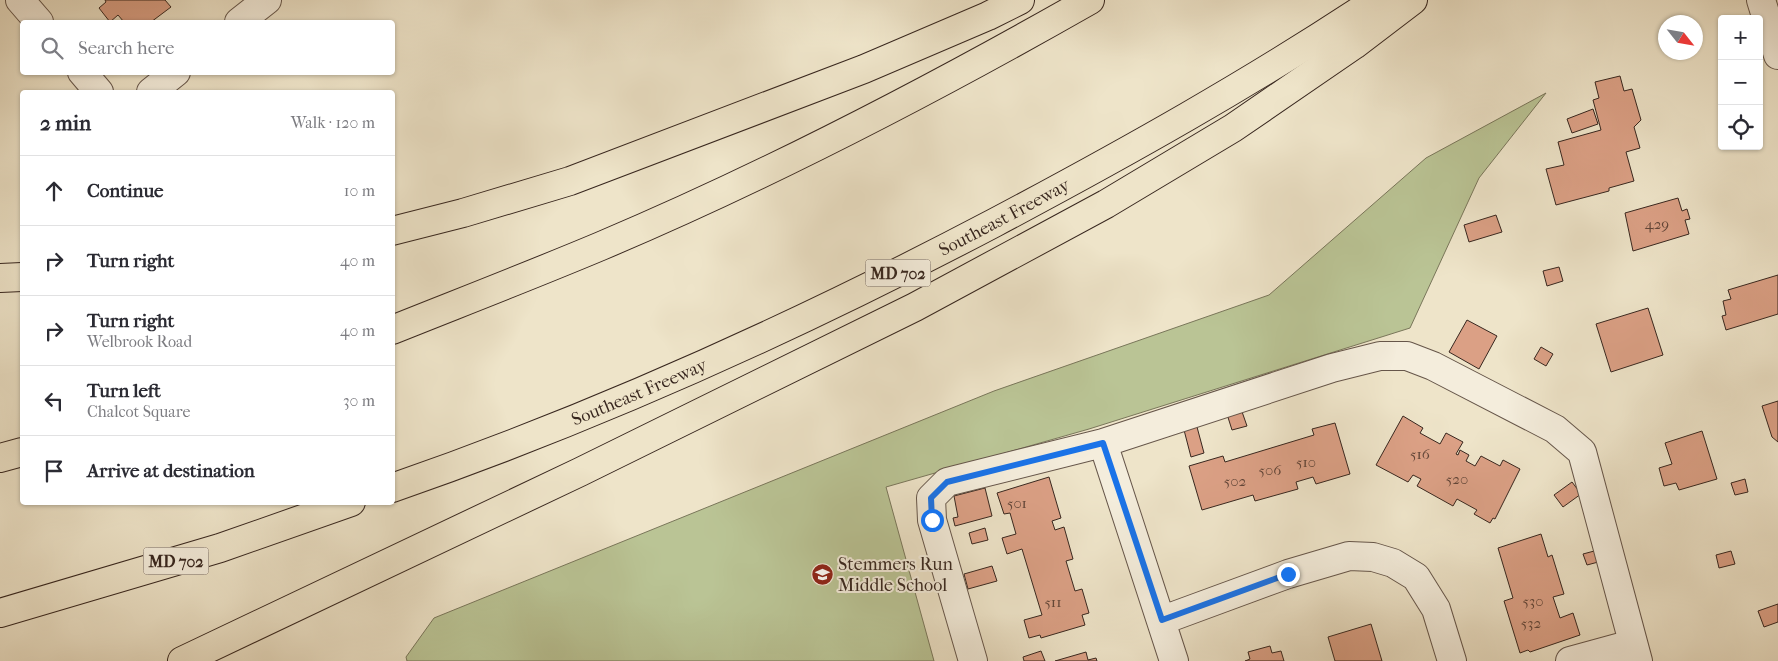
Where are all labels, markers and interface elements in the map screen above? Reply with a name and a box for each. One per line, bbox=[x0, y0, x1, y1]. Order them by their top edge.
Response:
north arrow bbox=[1658, 15, 1703, 60]
map controls bbox=[1718, 15, 1763, 150]
button: + bbox=[1718, 15, 1763, 60]
search box bbox=[20, 20, 395, 75]
icon: search bbox=[38, 34, 66, 62]
text: Search here bbox=[78, 37, 174, 59]
button: − bbox=[1718, 60, 1763, 105]
button: locate bbox=[1718, 105, 1763, 150]
text: 2 min bbox=[40, 111, 91, 135]
text: Walk · 120 m bbox=[291, 113, 375, 132]
street label: Southeast Freeway bbox=[936, 174, 1075, 261]
icon: ahead bbox=[40, 177, 68, 205]
text: Continue bbox=[87, 180, 163, 202]
text: 10 m bbox=[344, 181, 375, 200]
house number: 429 bbox=[1645, 215, 1669, 233]
icon: right bbox=[40, 247, 68, 275]
text: Turn right bbox=[87, 250, 174, 272]
text: 40 m bbox=[340, 251, 375, 270]
road number: MD 702 bbox=[866, 260, 930, 286]
text: Turn right bbox=[87, 310, 174, 332]
icon: right bbox=[40, 317, 68, 345]
text: 40 m bbox=[340, 321, 375, 340]
text: Welbrook Road bbox=[87, 332, 192, 351]
street label: Southeast Freeway bbox=[569, 354, 711, 430]
text: Turn left bbox=[87, 380, 161, 402]
icon: left bbox=[40, 387, 68, 415]
text: 30 m bbox=[343, 391, 375, 410]
text: Chalcot Square bbox=[87, 402, 190, 421]
house number: 516 bbox=[1410, 445, 1431, 463]
house number: 510 bbox=[1296, 453, 1316, 471]
icon: arrive bbox=[40, 457, 68, 485]
text: Arrive at destination bbox=[87, 460, 255, 482]
house number: 506 bbox=[1259, 461, 1282, 479]
house number: 520 bbox=[1446, 470, 1468, 488]
house number: 502 bbox=[1224, 472, 1246, 490]
house number: 501 bbox=[1007, 494, 1027, 512]
route start bbox=[921, 509, 944, 532]
road number: MD 702 bbox=[144, 548, 208, 574]
place label: Stemmers Run Middle School bbox=[838, 554, 954, 596]
school or university icon: Stemmers Run Middle School bbox=[810, 562, 834, 586]
route end bbox=[1277, 563, 1300, 586]
house number: 530 bbox=[1523, 592, 1543, 610]
house number: 511 bbox=[1044, 593, 1062, 611]
house number: 532 bbox=[1521, 614, 1541, 632]

